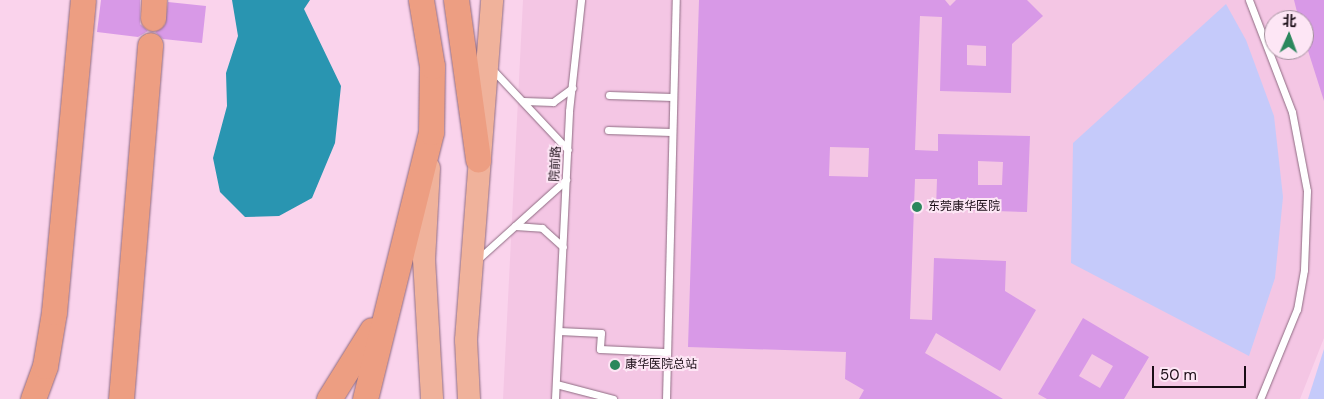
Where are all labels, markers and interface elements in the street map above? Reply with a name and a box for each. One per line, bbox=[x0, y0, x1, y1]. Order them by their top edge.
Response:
north arrow bbox=[1264, 10, 1314, 60]
text: 北 bbox=[1282, 12, 1297, 30]
street label: 院前路 bbox=[548, 146, 564, 182]
marker: 东莞康华医院 bbox=[910, 200, 924, 214]
place label: 东莞康华医院 bbox=[928, 200, 1000, 214]
scale bar bbox=[1154, 356, 1248, 388]
place label: 康华医院总站 bbox=[625, 358, 697, 372]
marker: 康华医院总站 bbox=[609, 359, 621, 371]
text: 50 m bbox=[1160, 365, 1197, 385]

